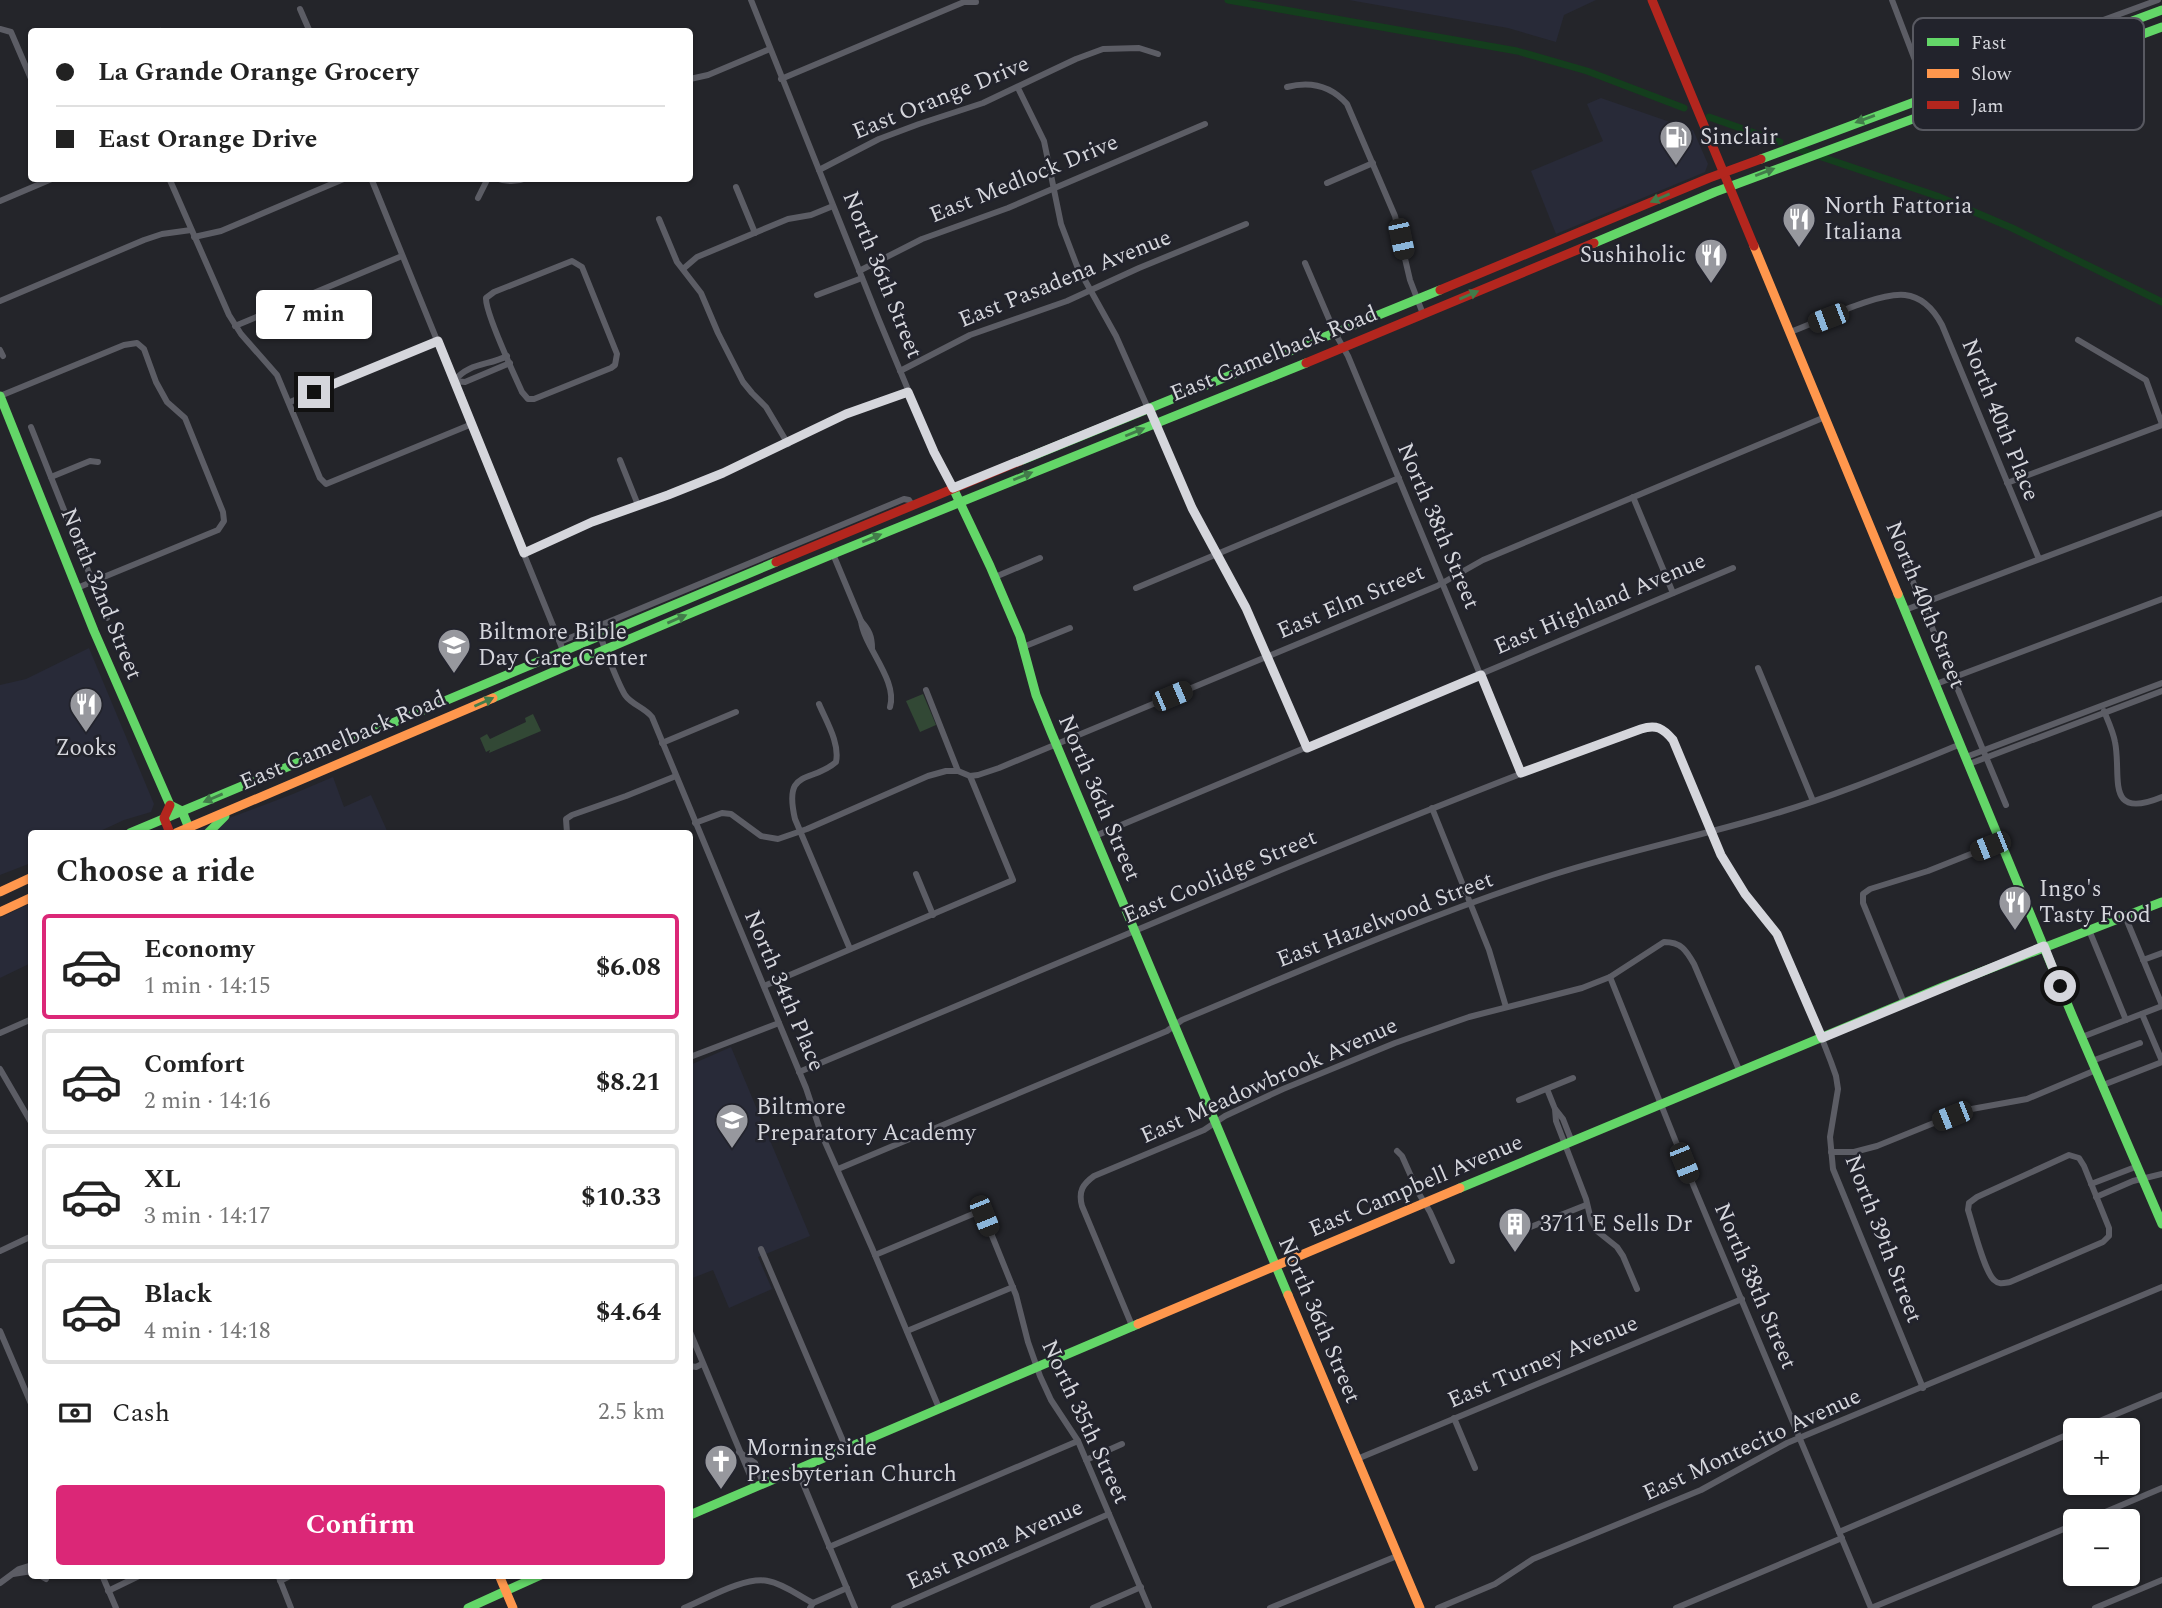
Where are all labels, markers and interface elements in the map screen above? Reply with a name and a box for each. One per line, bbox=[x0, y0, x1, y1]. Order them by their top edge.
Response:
legend bbox=[1913, 18, 2144, 130]
text: Fast bbox=[1971, 29, 2007, 58]
street label: East Orange Drive bbox=[847, 47, 1035, 149]
text: La Grande Orange Grocery bbox=[98, 52, 418, 92]
text: Slow bbox=[1971, 60, 2012, 89]
text: Jam bbox=[1971, 92, 2003, 121]
one-way arrow bbox=[1854, 114, 1875, 125]
fuel station icon: Sinclair bbox=[1657, 118, 1695, 167]
text: East Orange Drive bbox=[98, 119, 317, 159]
place label: Sinclair bbox=[1700, 120, 1778, 155]
street label: East Medlock Drive bbox=[924, 125, 1124, 233]
one-way arrow bbox=[1755, 167, 1776, 178]
street label: North 36th Street bbox=[832, 186, 932, 364]
place label: North Fattoria Italiana bbox=[1824, 189, 1972, 250]
one-way arrow bbox=[1649, 193, 1670, 204]
restaurant icon: North Fattoria Italiana bbox=[1780, 200, 1818, 249]
car bbox=[1387, 216, 1416, 262]
street label: East Pasadena Avenue bbox=[953, 220, 1177, 338]
restaurant icon: Sushiholic bbox=[1692, 236, 1730, 285]
place label: Sushiholic bbox=[1580, 238, 1686, 273]
one-way arrow bbox=[1459, 289, 1480, 300]
callout: 7 min bbox=[256, 290, 372, 340]
street label: East Camelback Road bbox=[1165, 296, 1383, 412]
text: 7 min bbox=[283, 297, 345, 332]
car bbox=[1805, 301, 1852, 335]
street label: North 40th Place bbox=[1951, 334, 2049, 506]
route end bbox=[298, 376, 330, 408]
one-way arrow bbox=[1124, 426, 1145, 437]
street label: North 38th Street bbox=[1387, 437, 1489, 615]
one-way arrow bbox=[1013, 471, 1034, 482]
street label: North 32nd Street bbox=[51, 503, 151, 685]
street label: North 40th Street bbox=[1875, 516, 1975, 694]
one-way arrow bbox=[862, 532, 883, 543]
street label: East Highland Avenue bbox=[1489, 543, 1711, 665]
street label: East Elm Street bbox=[1272, 555, 1430, 649]
one-way arrow bbox=[667, 613, 688, 624]
place label: Biltmore Bible Day Care Center bbox=[478, 615, 647, 676]
school or university icon: Biltmore Bible Day Care Center bbox=[435, 626, 473, 675]
car bbox=[1149, 678, 1196, 714]
street label: East Camelback Road bbox=[234, 682, 452, 800]
restaurant icon: Zooks bbox=[67, 685, 105, 734]
one-way arrow bbox=[473, 696, 494, 707]
street label: North 36th Street bbox=[1048, 709, 1150, 887]
place label: Zooks bbox=[55, 731, 117, 766]
one-way arrow bbox=[202, 793, 223, 804]
street label: East Coolidge Street bbox=[1117, 820, 1323, 934]
car bbox=[1967, 828, 2014, 864]
text: Choose a ride bbox=[56, 847, 255, 896]
street label: East Hazelwood Street bbox=[1272, 863, 1498, 977]
place label: Ingo's Tasty Food bbox=[2039, 872, 2151, 933]
restaurant icon: Ingo's Tasty Food bbox=[1996, 883, 2034, 932]
street label: North 34th Place bbox=[734, 905, 834, 1077]
text: Economy bbox=[144, 929, 254, 969]
icon: car bbox=[60, 935, 123, 998]
text: $6.08 bbox=[596, 947, 661, 987]
text: 1 min · 14:15 bbox=[144, 969, 271, 1004]
route start bbox=[2044, 970, 2076, 1002]
street label: East Meadowbrook Avenue bbox=[1135, 1008, 1403, 1154]
text: Comfort bbox=[144, 1044, 245, 1084]
icon: car bbox=[60, 1050, 123, 1113]
text: $8.21 bbox=[596, 1062, 661, 1102]
text: 2 min · 14:16 bbox=[144, 1084, 271, 1119]
place label: Biltmore Preparatory Academy bbox=[756, 1090, 977, 1151]
car bbox=[1929, 1098, 1976, 1134]
school or university icon: Biltmore Preparatory Academy bbox=[713, 1101, 751, 1150]
street label: East Campbell Avenue bbox=[1303, 1125, 1529, 1247]
car bbox=[1667, 1140, 1702, 1186]
street label: North 39th Street bbox=[1835, 1150, 1931, 1328]
text: XL bbox=[144, 1159, 181, 1199]
icon: car bbox=[60, 1165, 123, 1228]
text: $10.33 bbox=[581, 1177, 661, 1217]
car bbox=[967, 1193, 1002, 1239]
street label: North 38th Street bbox=[1704, 1197, 1806, 1375]
text: 3 min · 14:17 bbox=[144, 1199, 271, 1234]
building icon: 3711 E Sells Dr bbox=[1496, 1205, 1534, 1254]
place label: 3711 E Sells Dr bbox=[1540, 1207, 1692, 1242]
street label: North 36th Street bbox=[1268, 1231, 1370, 1409]
text: Black bbox=[144, 1274, 212, 1314]
icon: car bbox=[60, 1280, 123, 1343]
text: $4.64 bbox=[596, 1292, 661, 1332]
street label: East Turney Avenue bbox=[1442, 1306, 1644, 1418]
text: 4 min · 14:18 bbox=[144, 1314, 271, 1349]
street label: North 35th Street bbox=[1032, 1334, 1138, 1510]
street label: East Montecito Avenue bbox=[1637, 1379, 1867, 1511]
text: Cash bbox=[112, 1393, 170, 1433]
icon: cash bbox=[56, 1394, 94, 1432]
text: 2.5 km bbox=[598, 1395, 665, 1430]
map controls bbox=[2063, 1418, 2140, 1586]
button: + bbox=[2063, 1418, 2140, 1495]
place label: Morningside Presbyterian Church bbox=[746, 1431, 957, 1492]
church icon: Morningside Presbyterian Church bbox=[702, 1442, 740, 1491]
button: Confirm bbox=[56, 1485, 665, 1565]
street label: East Roma Avenue bbox=[901, 1490, 1089, 1600]
button: − bbox=[2063, 1509, 2140, 1586]

